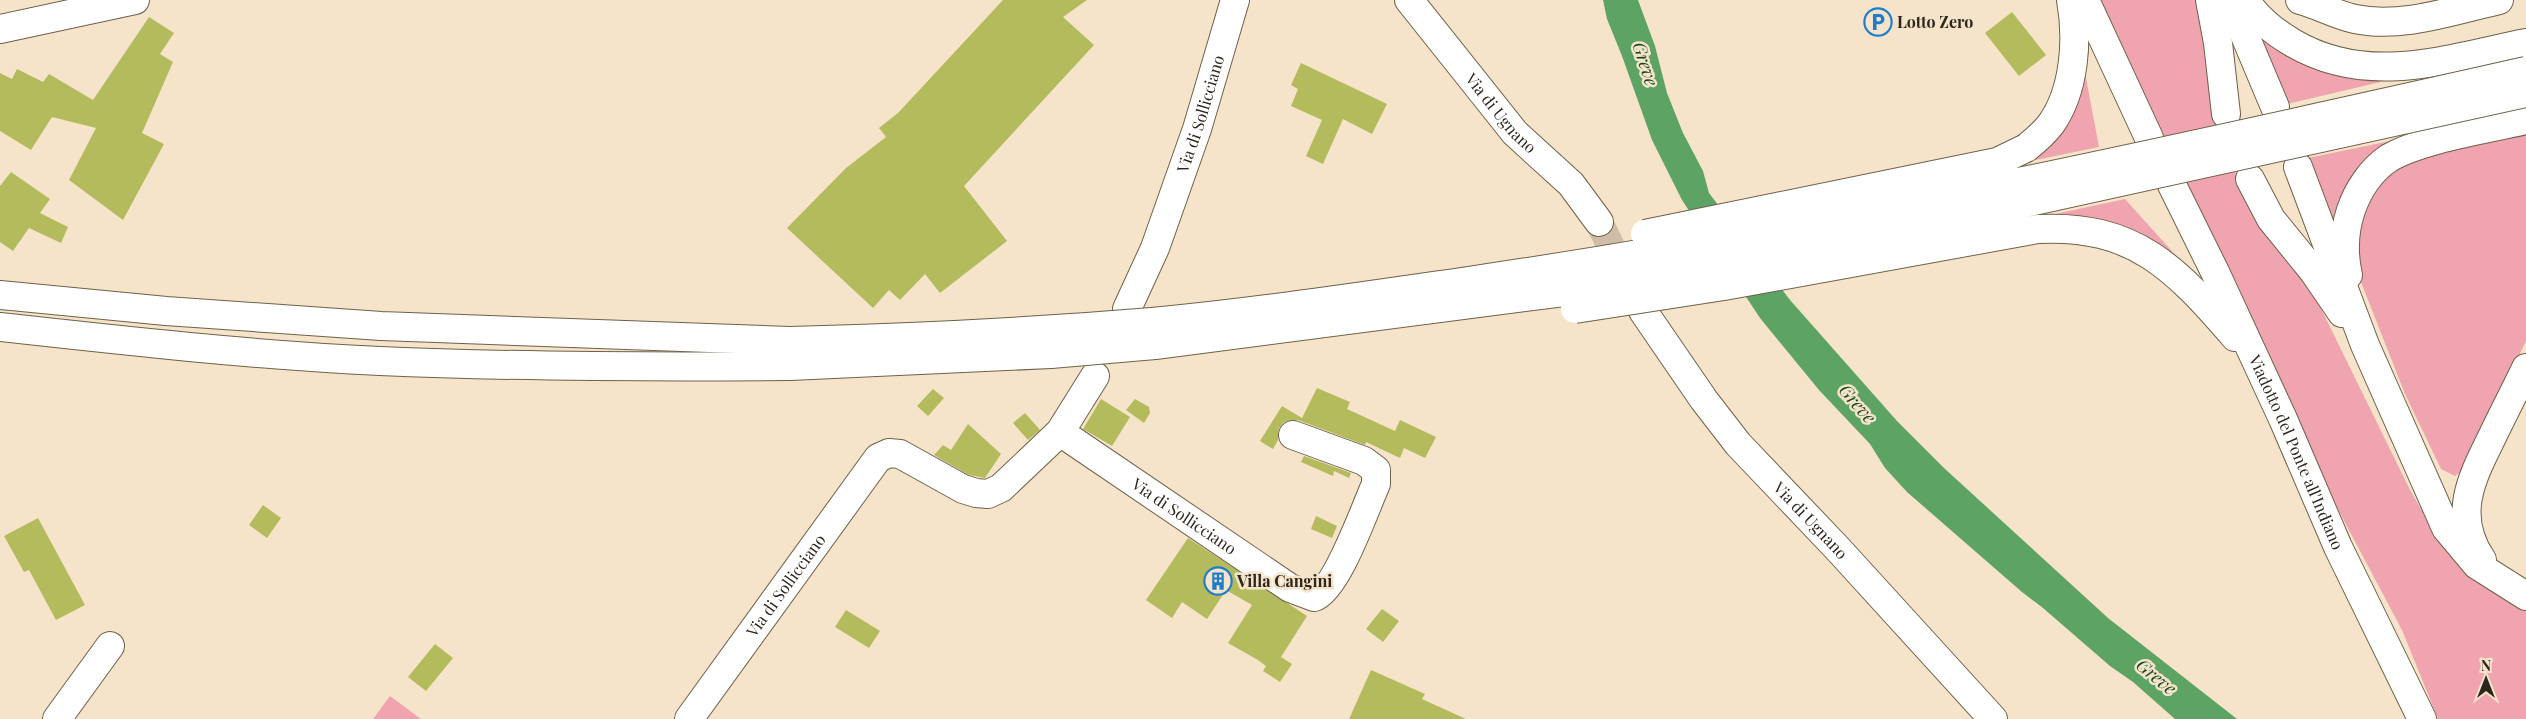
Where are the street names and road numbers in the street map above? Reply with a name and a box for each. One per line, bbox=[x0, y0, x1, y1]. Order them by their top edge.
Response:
street label: Via di Sollicciano bbox=[1171, 52, 1228, 176]
street label: Via di Ugnano bbox=[1461, 68, 1541, 158]
street label: Viadotto del Ponte all'Indiano bbox=[2244, 351, 2349, 553]
street label: Via di Sollicciano bbox=[1127, 472, 1241, 559]
street label: Via di Ugnano bbox=[1769, 476, 1853, 563]
street label: Via di Sollicciano bbox=[741, 529, 830, 641]

